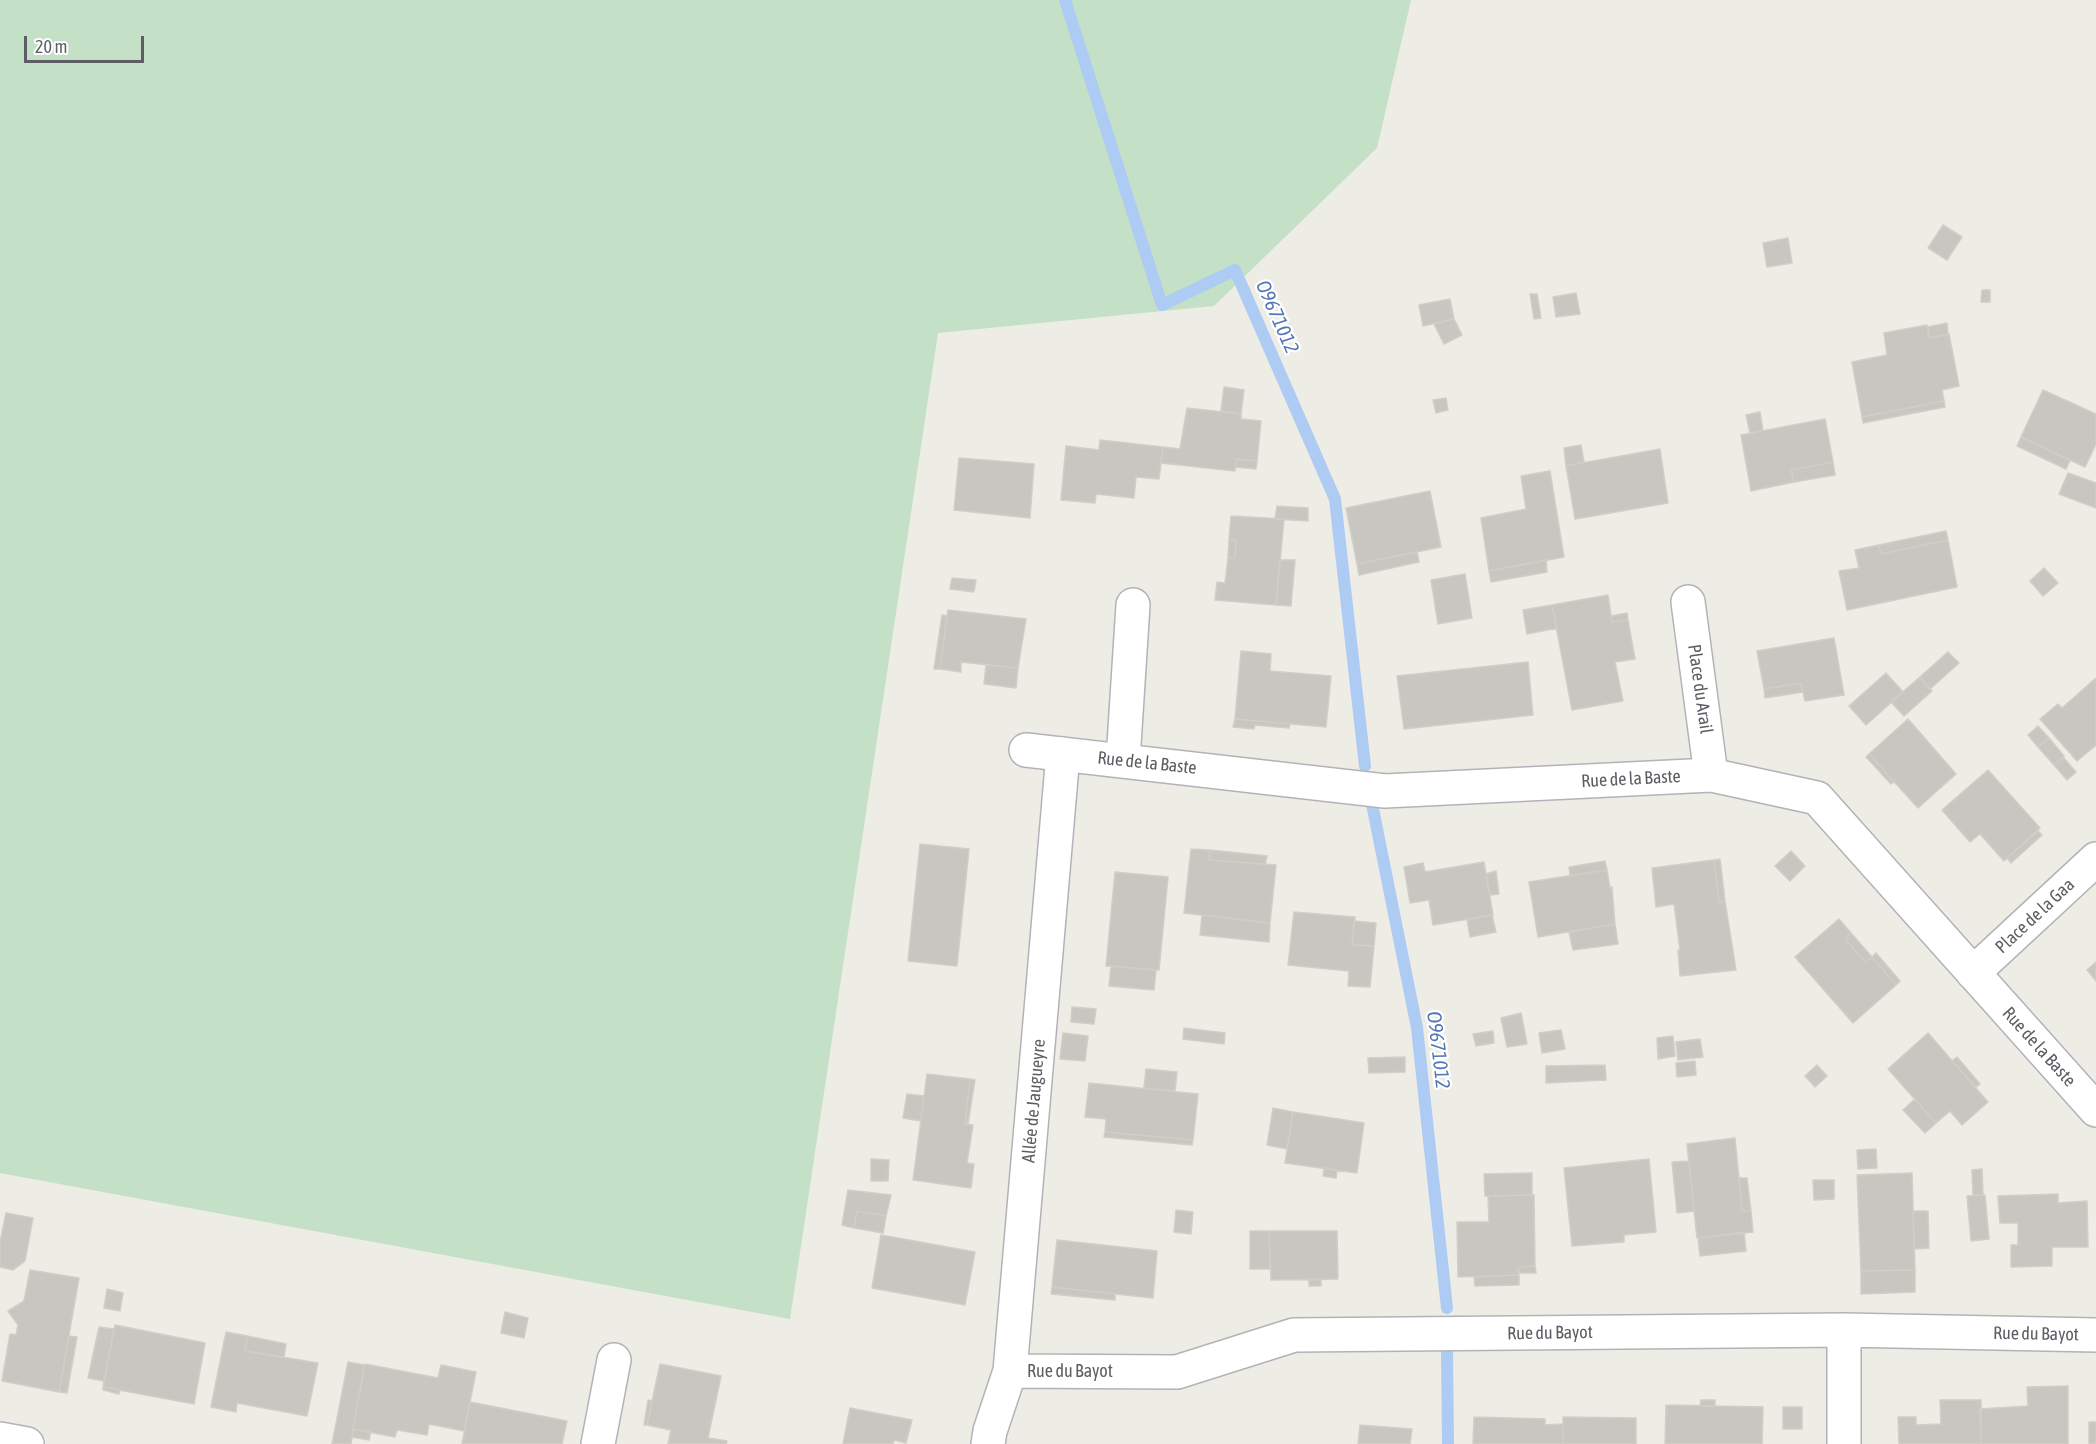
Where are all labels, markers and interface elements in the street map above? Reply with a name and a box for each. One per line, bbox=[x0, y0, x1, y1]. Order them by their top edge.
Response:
scale bar bbox=[27, 24, 147, 62]
text: 20 m bbox=[35, 36, 67, 57]
water label: O9671012 bbox=[1250, 277, 1304, 357]
street label: Place du Arail bbox=[1683, 643, 1717, 735]
street label: Rue de la Baste bbox=[1096, 747, 1198, 779]
street label: Rue de la Baste bbox=[1581, 766, 1681, 792]
street label: Place de la Gaa bbox=[1991, 874, 2079, 958]
street label: Rue de la Baste bbox=[1998, 1003, 2080, 1091]
water label: O9671012 bbox=[1421, 1010, 1455, 1090]
street label: Allée de Jaugueyre bbox=[1018, 1038, 1050, 1164]
street label: Rue du Bayot bbox=[1507, 1321, 1593, 1345]
street label: Rue du Bayot bbox=[1993, 1322, 2079, 1346]
street label: Rue du Bayot bbox=[1027, 1360, 1113, 1382]

